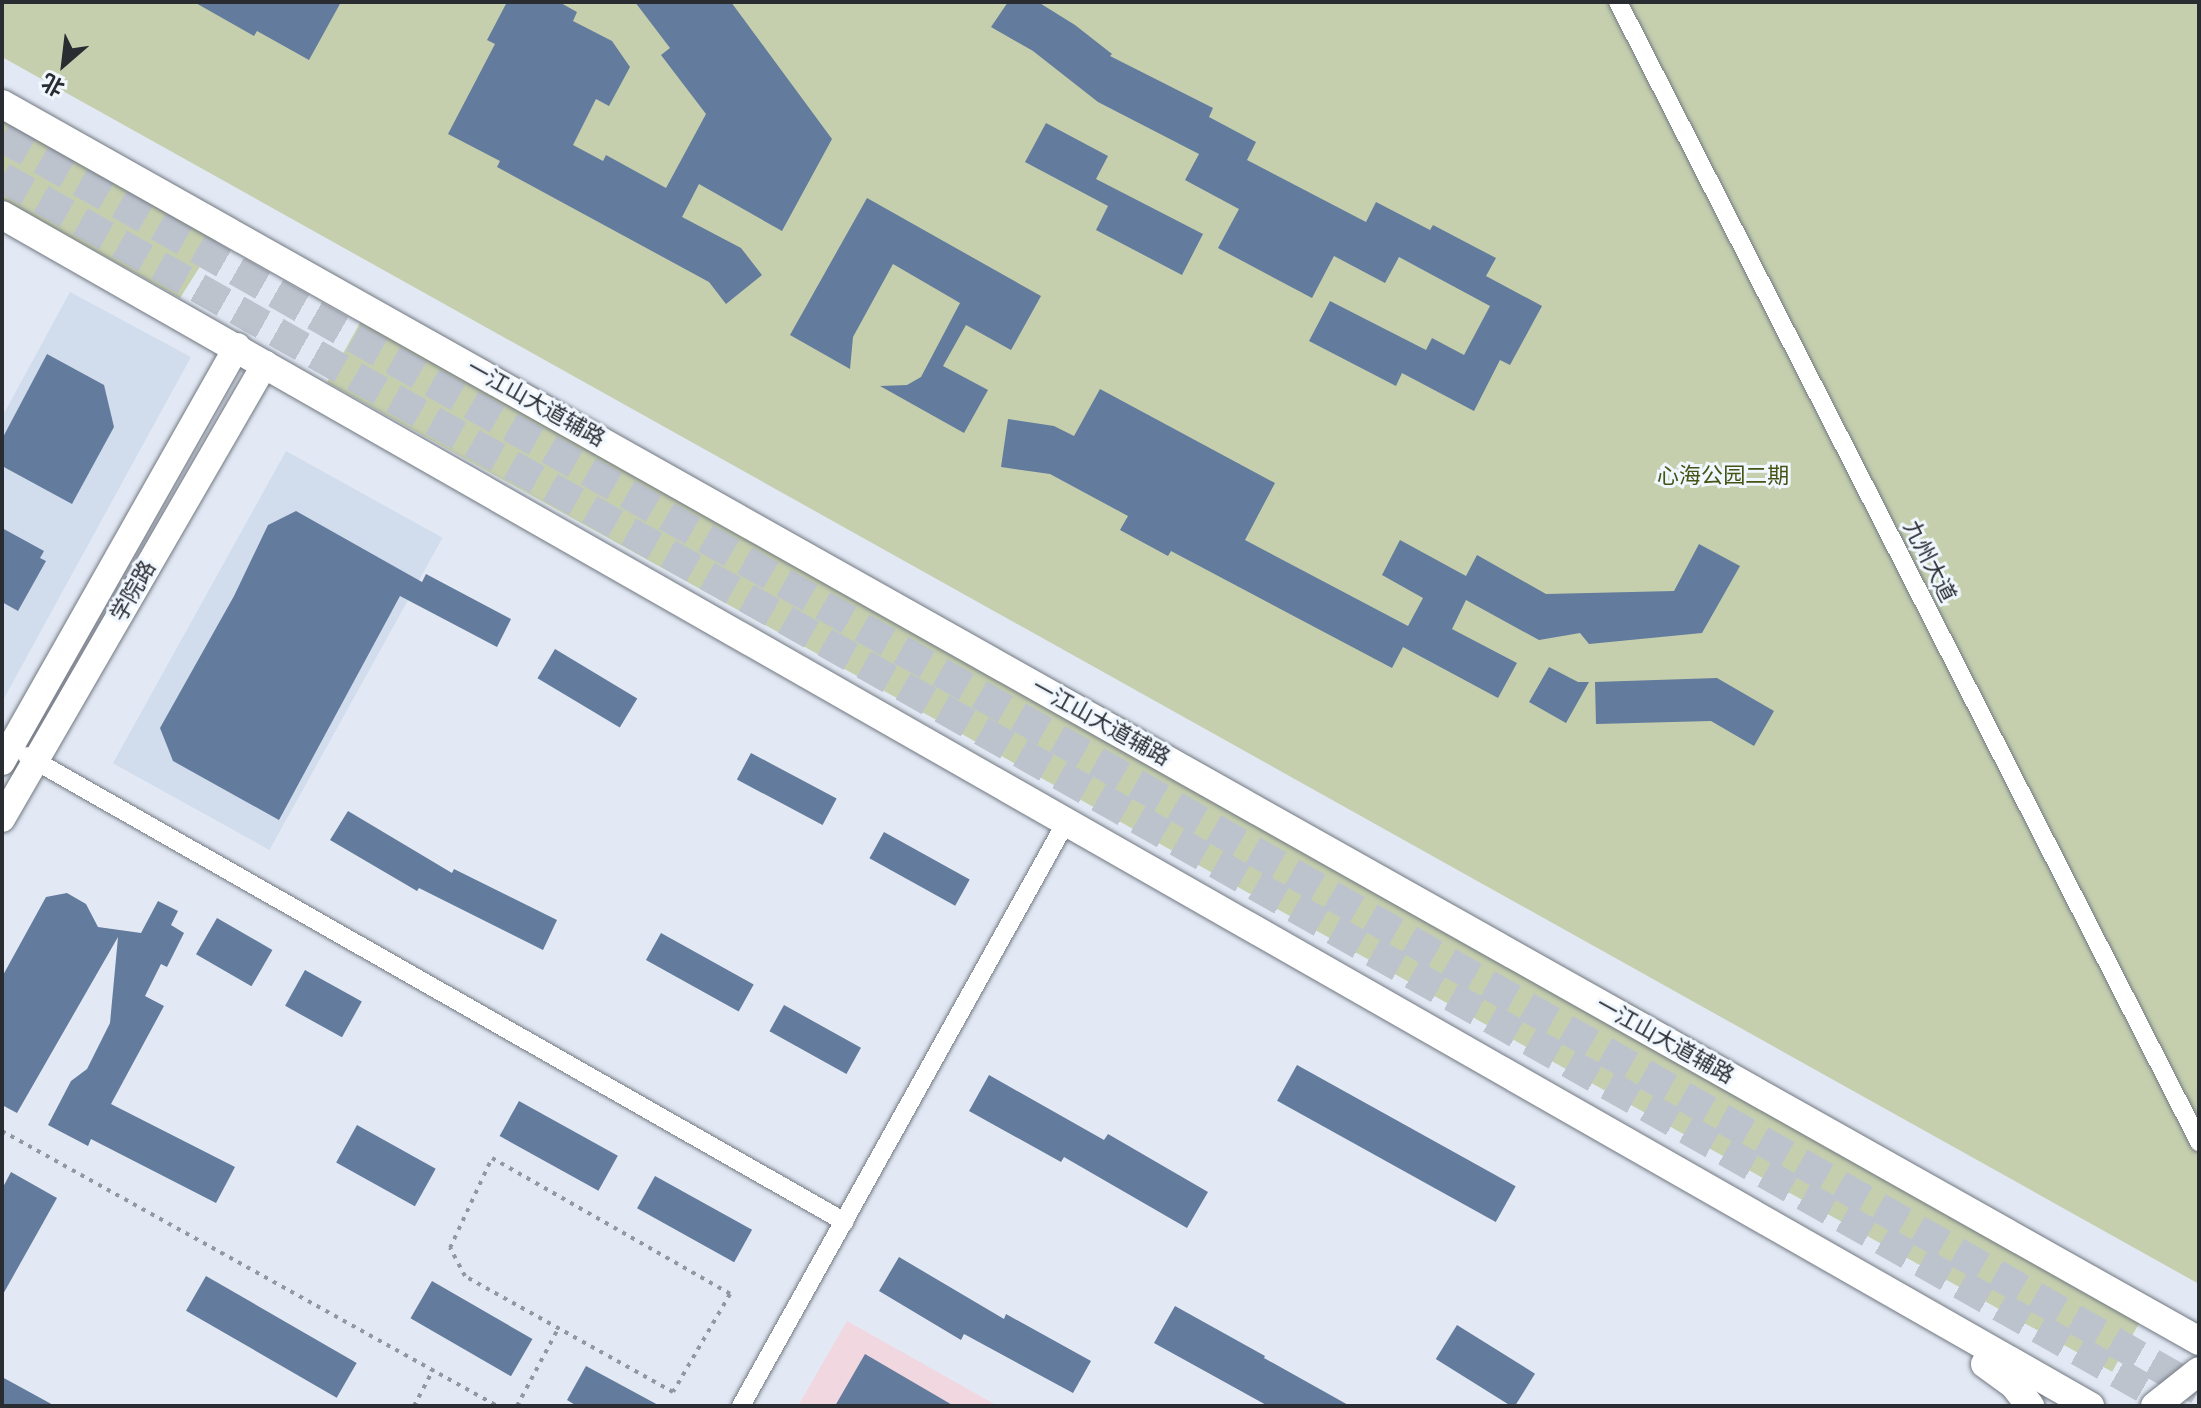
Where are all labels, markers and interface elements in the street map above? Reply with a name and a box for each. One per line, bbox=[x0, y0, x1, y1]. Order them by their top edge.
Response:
north arrow bbox=[24, 24, 104, 104]
text: 北 bbox=[36, 67, 70, 104]
street label: 一江山大道辅路 bbox=[462, 354, 610, 452]
park label: 心海公园二期 bbox=[1657, 463, 1789, 489]
street label: 九州大道 bbox=[1898, 516, 1962, 606]
street label: 学院路 bbox=[105, 556, 161, 626]
street label: 一江山大道辅路 bbox=[1027, 673, 1175, 771]
street label: 一江山大道辅路 bbox=[1591, 991, 1739, 1089]

